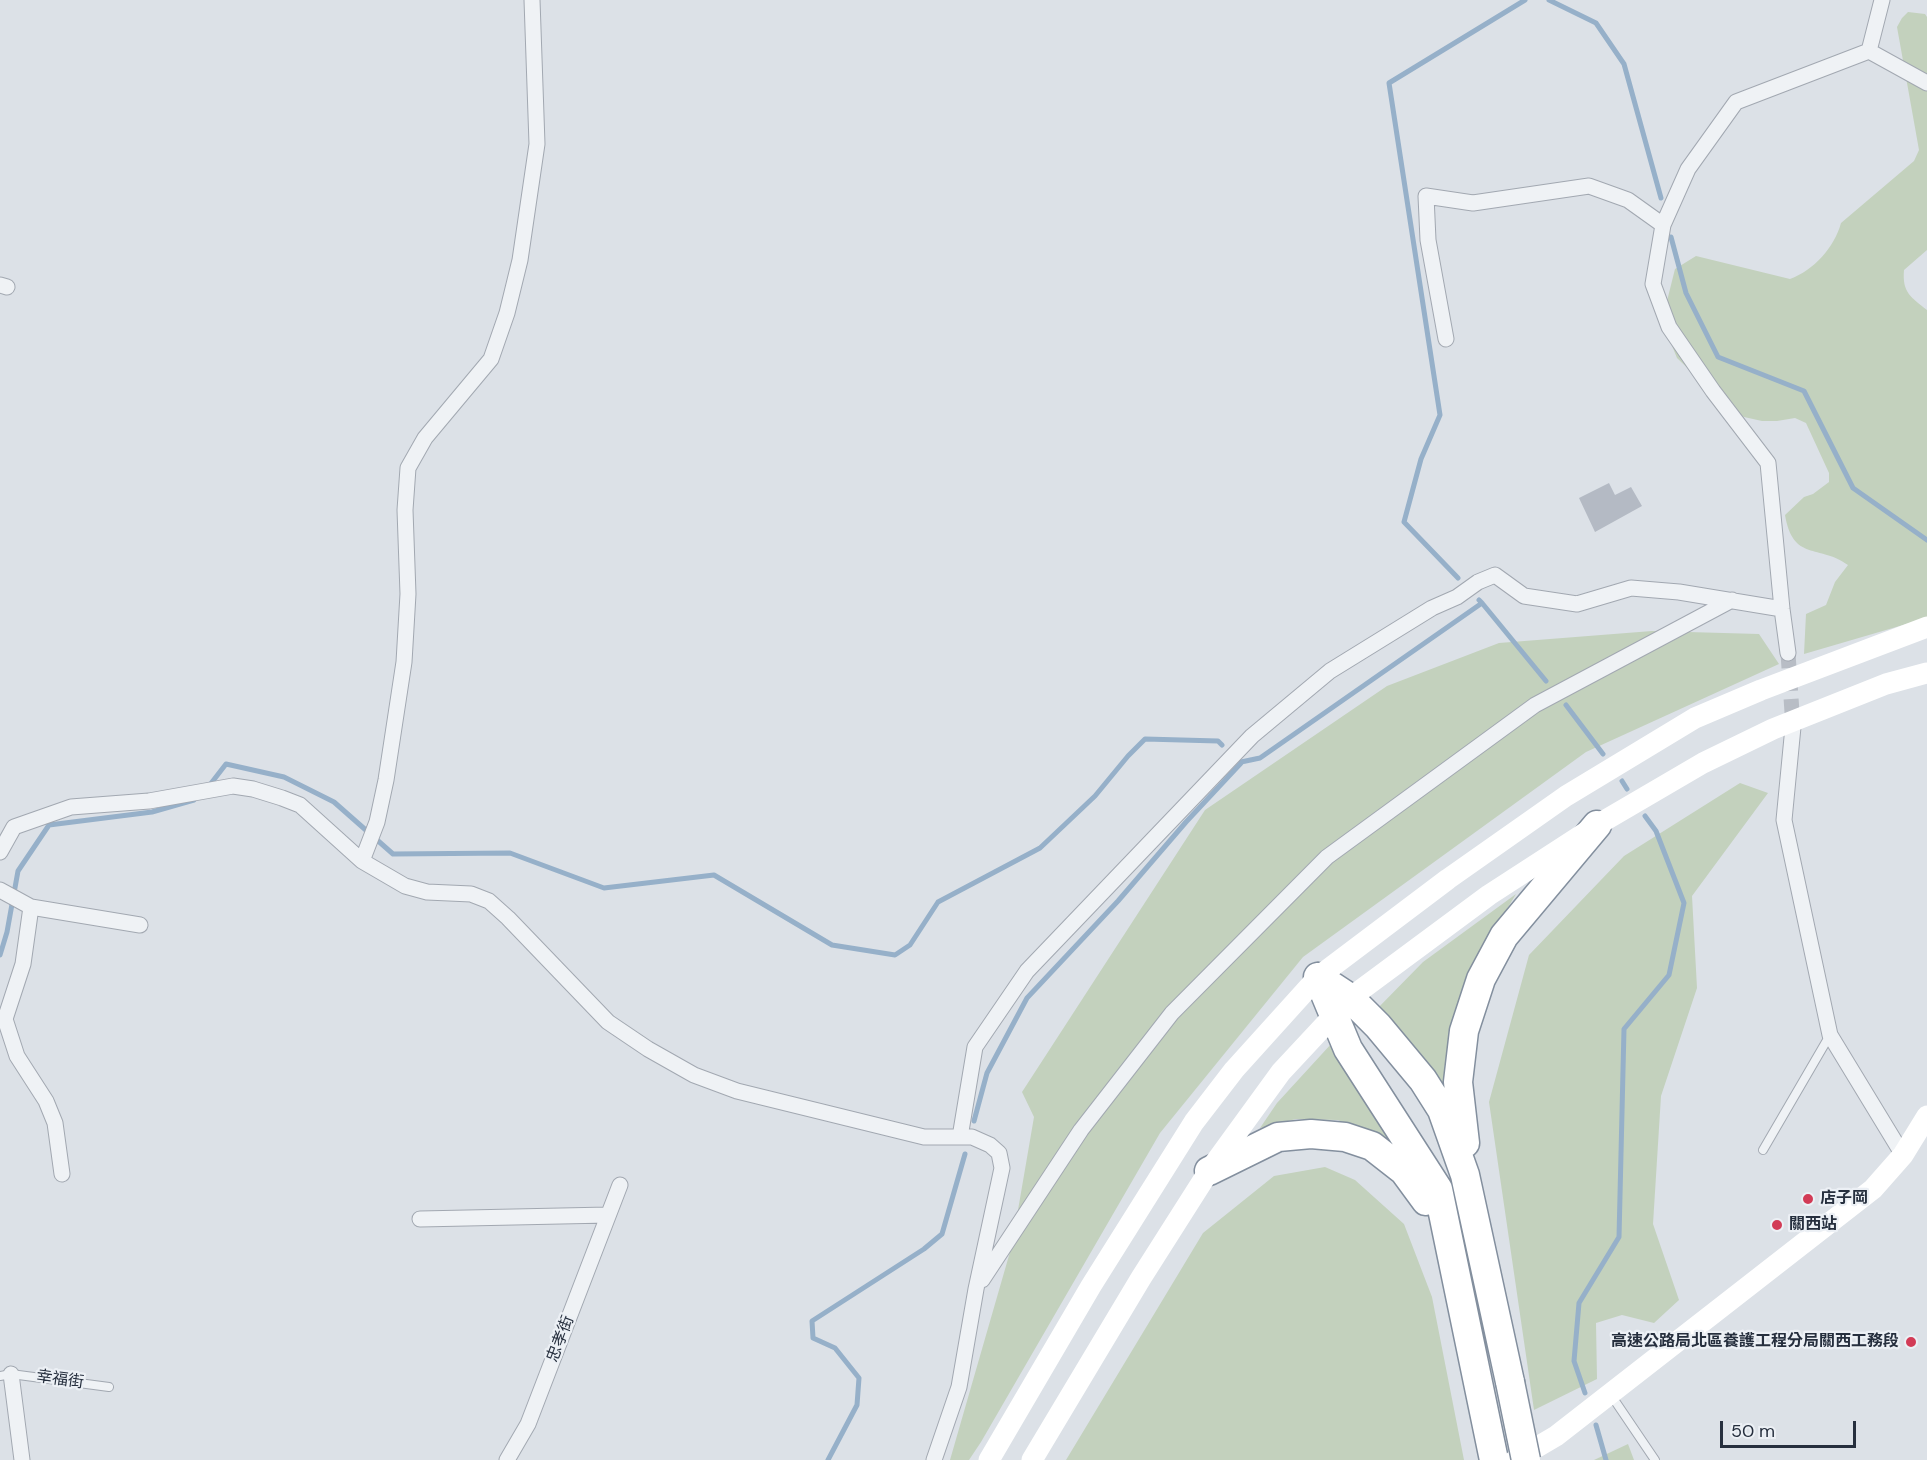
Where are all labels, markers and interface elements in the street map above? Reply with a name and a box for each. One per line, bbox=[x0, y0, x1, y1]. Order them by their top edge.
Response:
place label: 店子岡 bbox=[1820, 1189, 1868, 1209]
marker: 店子岡 bbox=[1801, 1192, 1815, 1206]
place label: 關西站 bbox=[1789, 1215, 1837, 1235]
marker: 關西站 bbox=[1770, 1218, 1784, 1232]
street label: 忠孝街 bbox=[543, 1313, 579, 1365]
place label: 高速公路局北區養護工程分局關西工務段 bbox=[1611, 1332, 1899, 1352]
marker: 高速公路局北區養護工程分局關西工務段 bbox=[1904, 1335, 1918, 1349]
street label: 幸福街 bbox=[35, 1367, 85, 1393]
scale bar bbox=[1723, 1409, 1860, 1447]
text: 50 m bbox=[1731, 1419, 1775, 1443]

